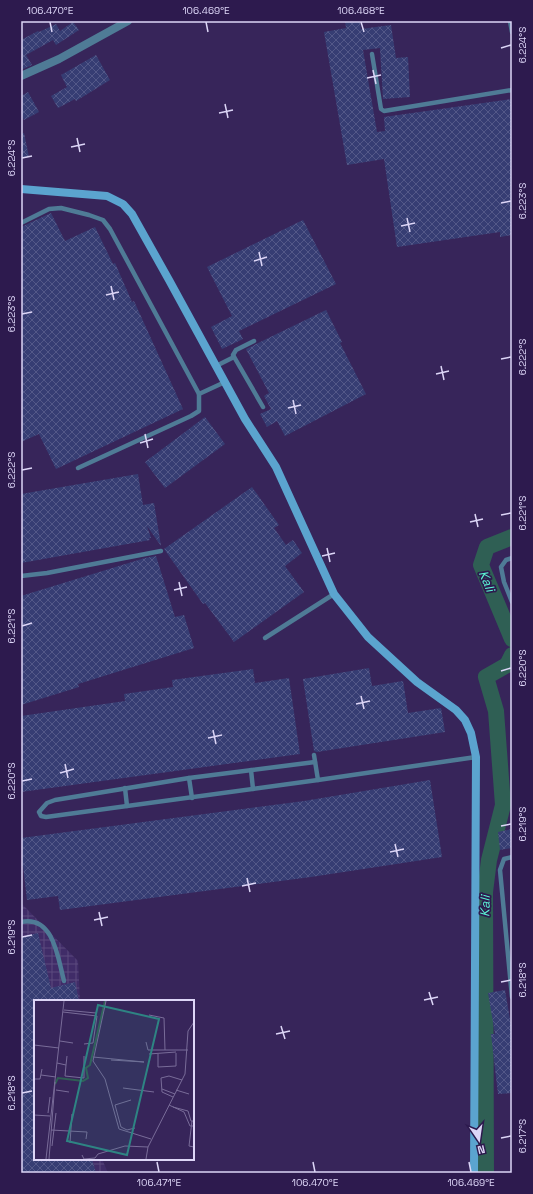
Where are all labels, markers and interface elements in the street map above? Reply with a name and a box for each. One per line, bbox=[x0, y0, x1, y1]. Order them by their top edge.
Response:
text: 106.470°E bbox=[27, 4, 74, 17]
text: 106.469°E bbox=[182, 4, 230, 17]
text: 106.468°E bbox=[337, 4, 385, 17]
text: 6.224°S bbox=[516, 27, 529, 63]
text: 6.224°S bbox=[5, 140, 18, 176]
text: 6.223°S bbox=[516, 183, 529, 219]
text: 6.223°S bbox=[5, 296, 18, 332]
text: 6.222°S bbox=[516, 339, 529, 375]
text: 6.222°S bbox=[5, 452, 18, 488]
text: 6.221°S bbox=[516, 496, 529, 530]
water label: Kali bbox=[475, 568, 500, 596]
text: 6.221°S bbox=[5, 609, 18, 643]
text: 6.220°S bbox=[516, 649, 529, 687]
text: 6.220°S bbox=[5, 762, 18, 800]
text: 6.219°S bbox=[516, 807, 529, 841]
water label: Kali bbox=[476, 893, 494, 917]
text: 6.219°S bbox=[5, 920, 18, 954]
text: 6.218°S bbox=[516, 962, 529, 998]
inset map bbox=[34, 1000, 194, 1160]
text: 6.218°S bbox=[5, 1075, 18, 1111]
text: 6.217°S bbox=[516, 1119, 529, 1153]
north arrow bbox=[459, 1120, 499, 1160]
text: N bbox=[476, 1142, 486, 1157]
text: 106.471°E bbox=[137, 1176, 182, 1189]
text: 106.470°E bbox=[292, 1176, 339, 1189]
text: 106.469°E bbox=[447, 1176, 495, 1189]

